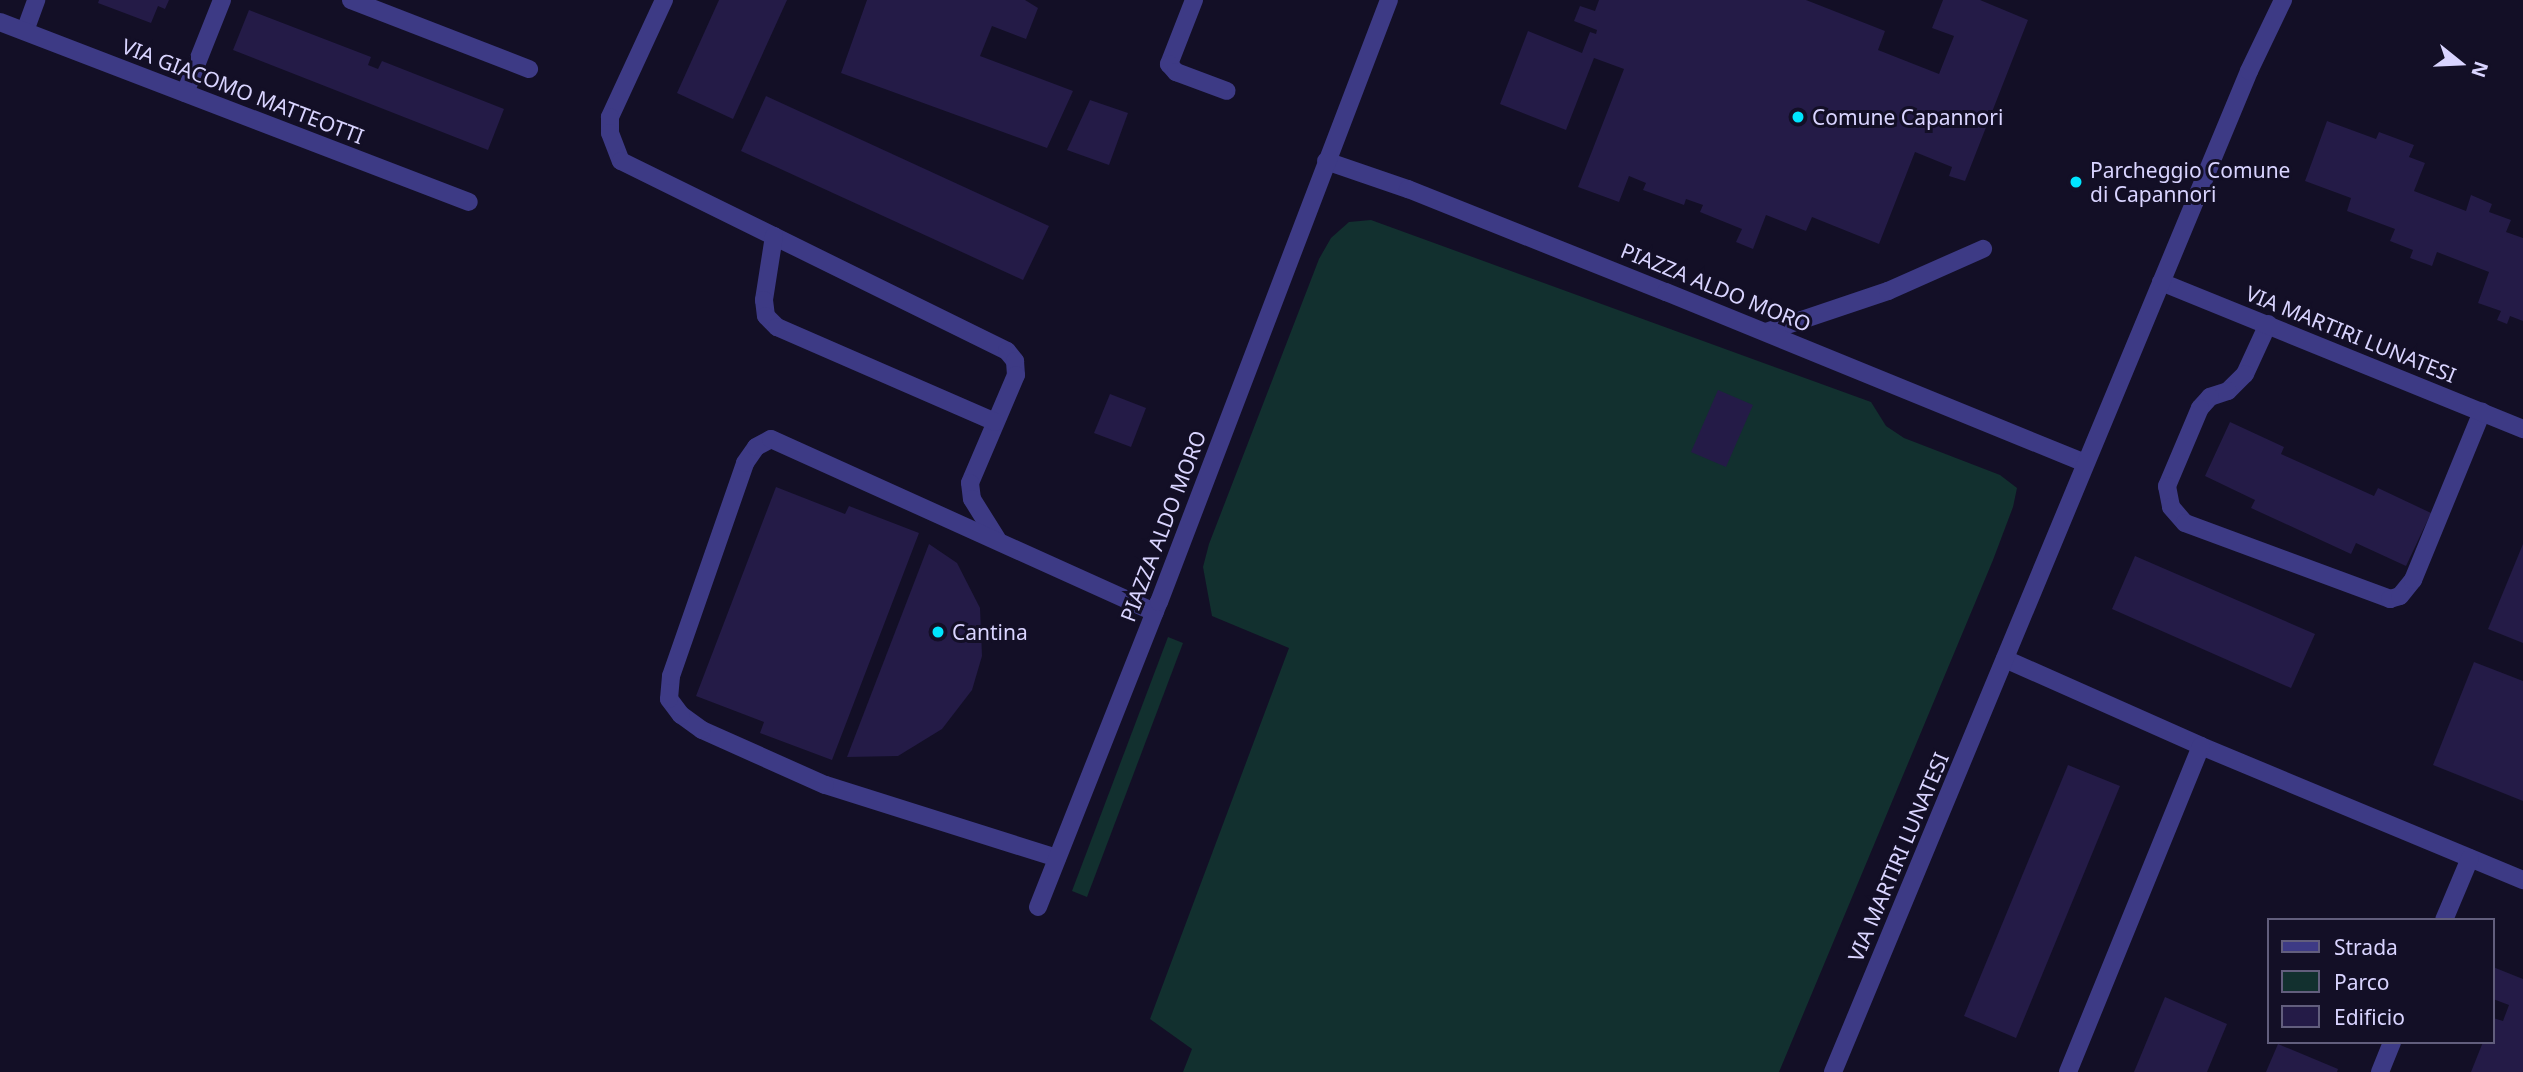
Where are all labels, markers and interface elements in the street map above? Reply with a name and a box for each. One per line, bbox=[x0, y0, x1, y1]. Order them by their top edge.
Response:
north arrow bbox=[2425, 28, 2495, 98]
street label: VIA GIACOMO MATTEOTTI bbox=[118, 33, 368, 149]
text: N bbox=[2465, 58, 2495, 81]
place label: Comune Capannori bbox=[1812, 104, 2003, 130]
marker: Comune Capannori bbox=[1790, 109, 1806, 125]
place label: Parcheggio Comune di Capannori bbox=[2090, 157, 2290, 207]
marker: Parcheggio Comune di Capannori bbox=[2068, 174, 2084, 190]
street label: PIAZZA ALDO MORO bbox=[1617, 237, 1815, 337]
street label: VIA MARTIRI LUNATESI bbox=[2242, 280, 2460, 388]
street label: PIAZZA ALDO MORO bbox=[1115, 427, 1211, 625]
place label: Cantina bbox=[952, 619, 1028, 645]
marker: Cantina bbox=[930, 624, 946, 640]
street label: VIA MARTIRI LUNATESI bbox=[1843, 749, 1953, 965]
legend bbox=[2268, 918, 2495, 1044]
text: Strada bbox=[2334, 933, 2398, 961]
text: Parco bbox=[2334, 968, 2390, 996]
text: Edificio bbox=[2334, 1003, 2405, 1031]

